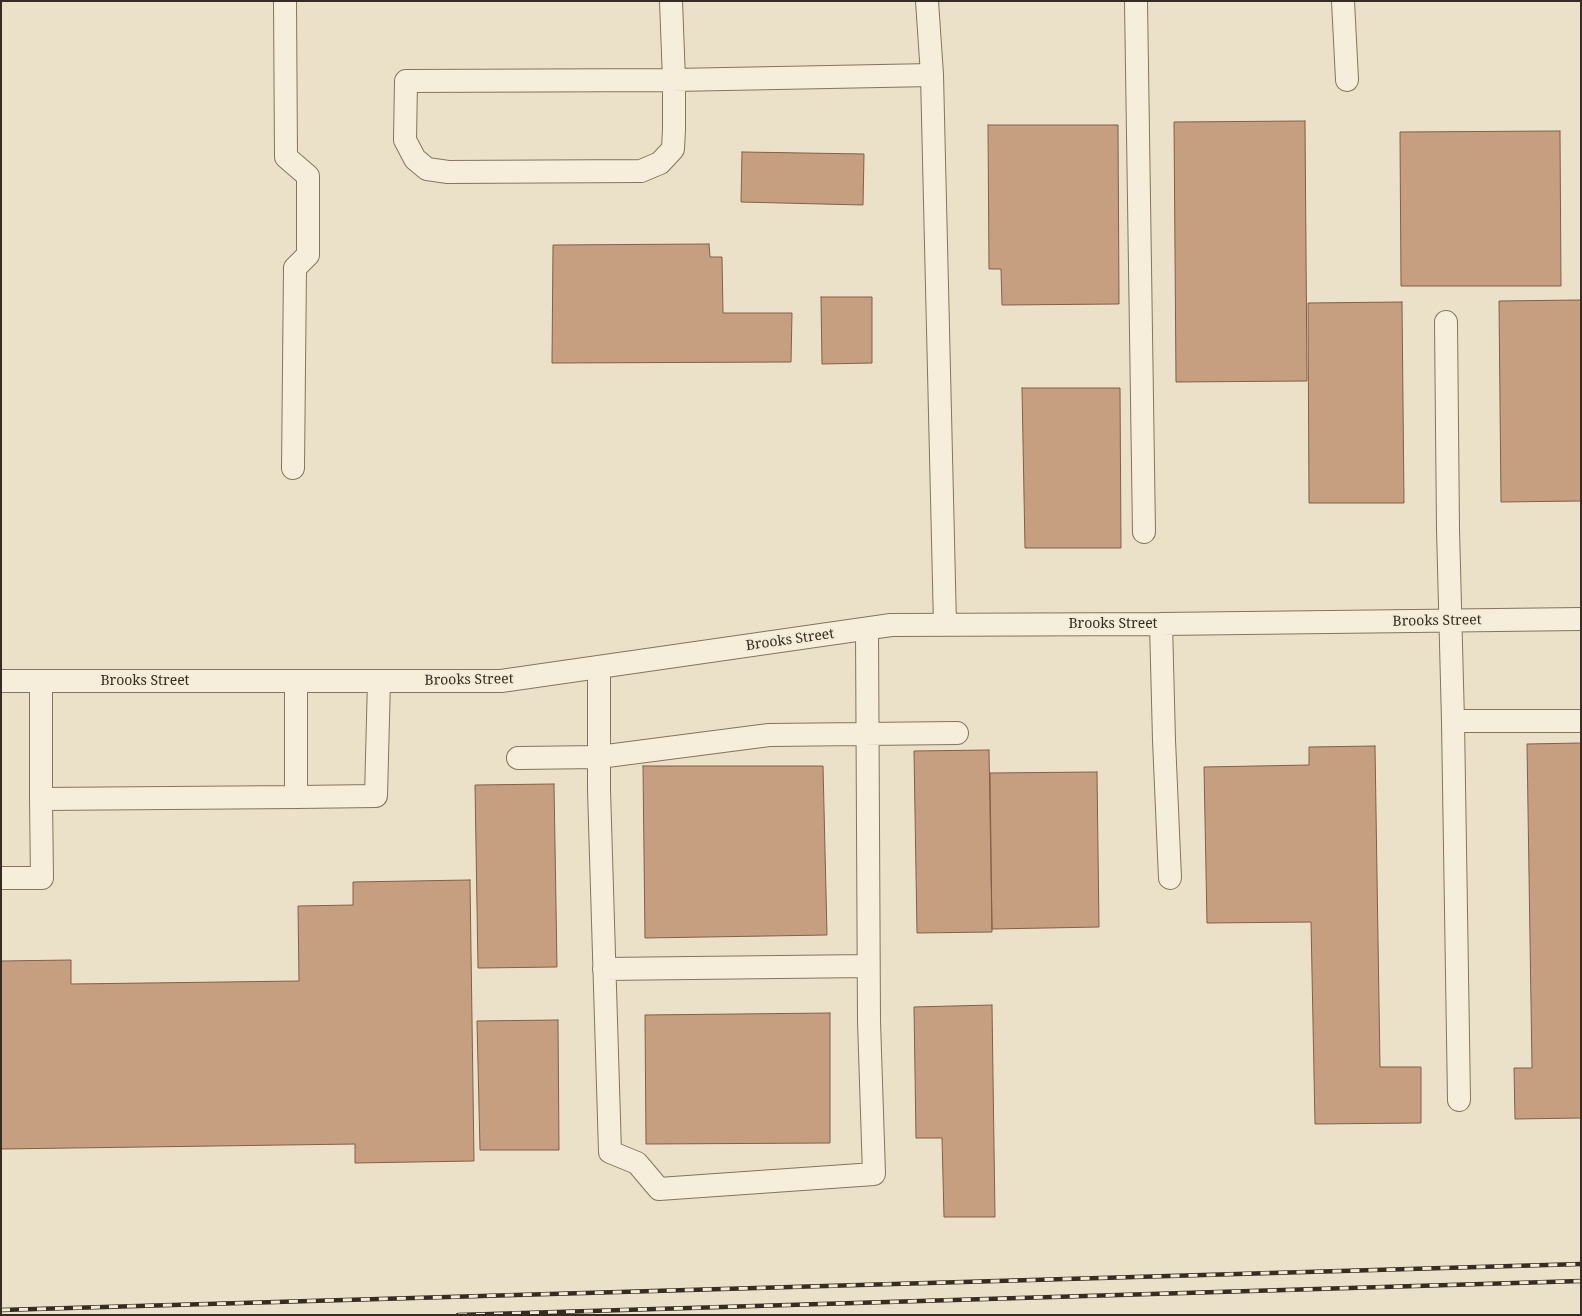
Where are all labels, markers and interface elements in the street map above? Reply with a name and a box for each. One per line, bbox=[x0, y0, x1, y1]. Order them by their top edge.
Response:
street label: Brooks Street bbox=[1392, 612, 1482, 630]
street label: Brooks Street bbox=[1068, 616, 1158, 632]
street label: Brooks Street bbox=[745, 625, 835, 655]
street label: Brooks Street bbox=[424, 671, 514, 689]
street label: Brooks Street bbox=[100, 673, 190, 689]

